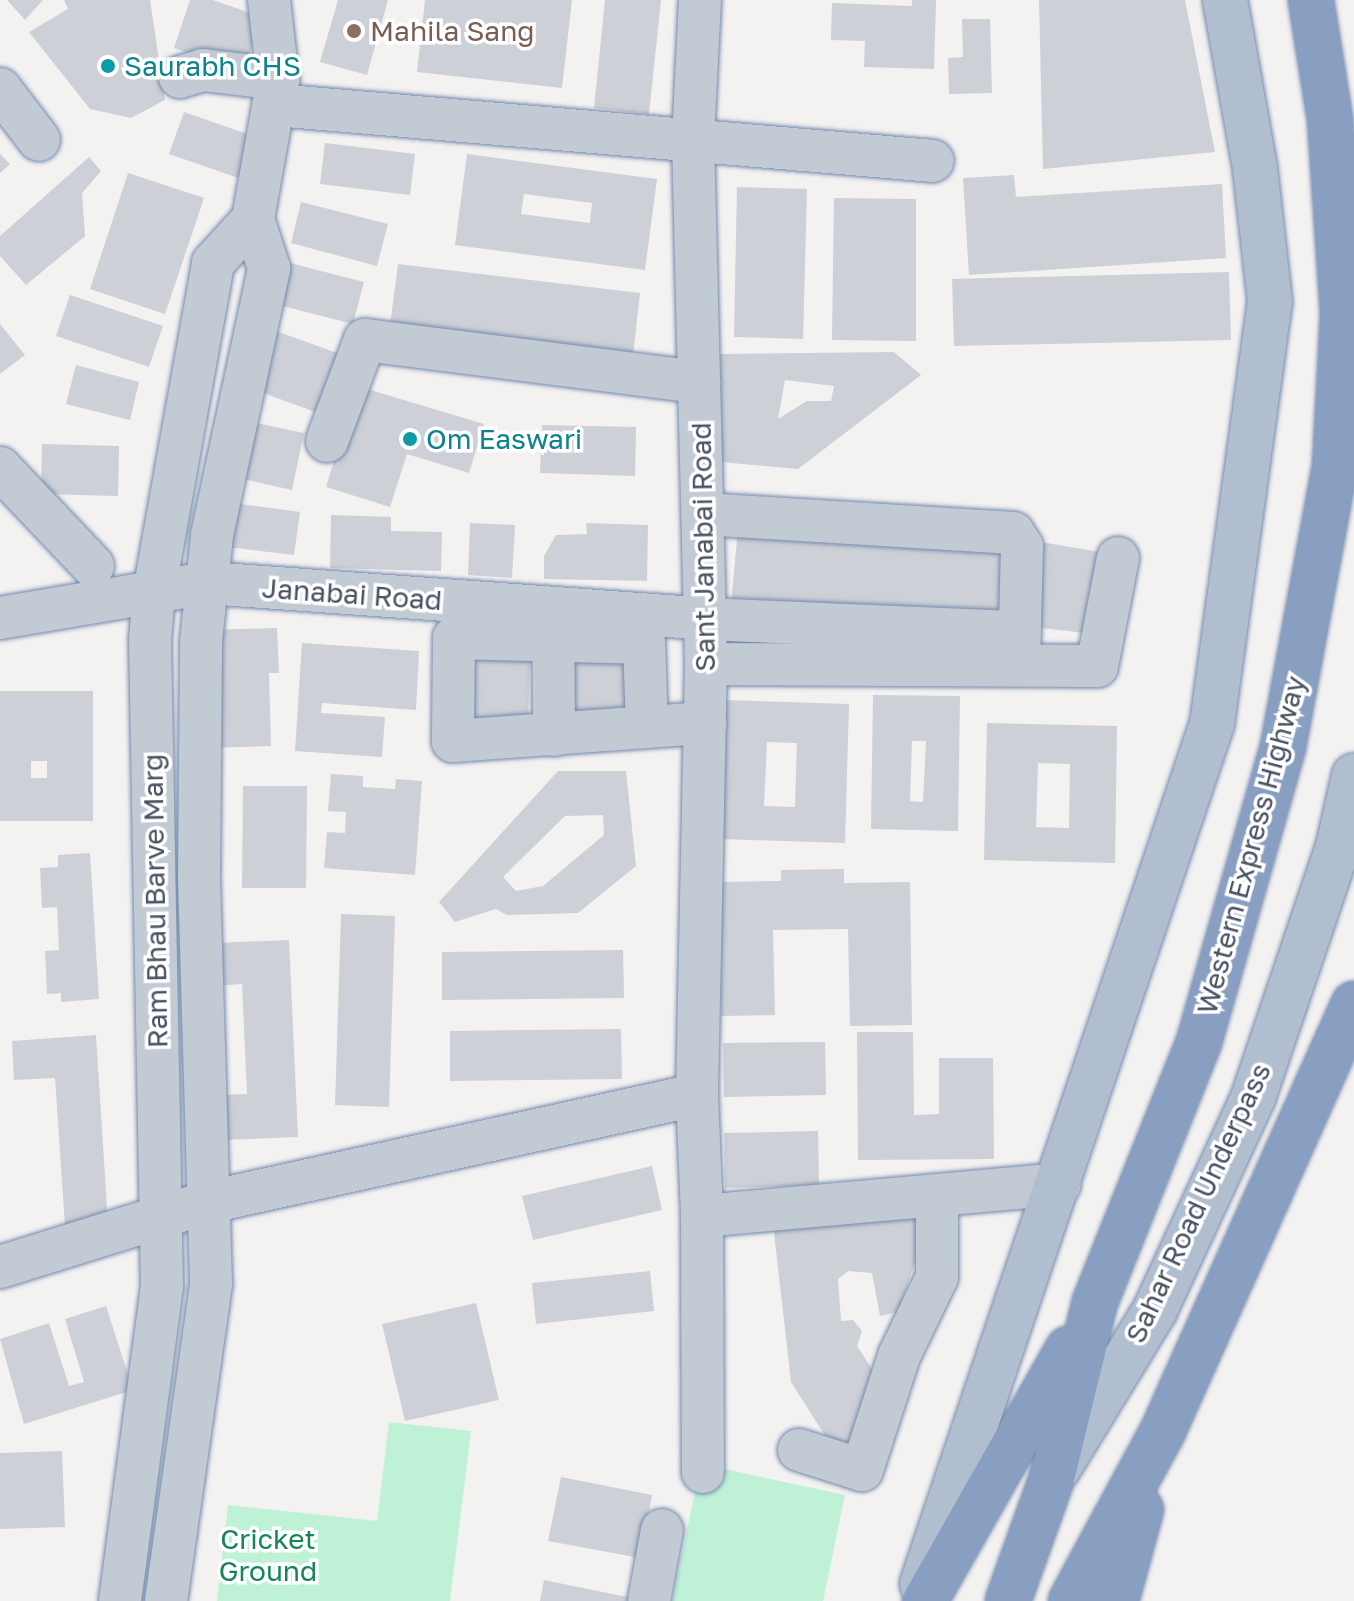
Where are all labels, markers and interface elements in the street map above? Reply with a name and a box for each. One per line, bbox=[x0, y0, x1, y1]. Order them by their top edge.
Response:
place label: Mahila Sang bbox=[370, 14, 535, 48]
marker: Mahila Sang bbox=[345, 22, 363, 40]
place label: Saurabh CHS bbox=[124, 49, 301, 83]
marker: Saurabh CHS bbox=[99, 57, 117, 75]
place label: Om Easwari bbox=[426, 422, 582, 456]
street label: Sant Janabai Road bbox=[684, 422, 722, 672]
marker: Om Easwari bbox=[401, 430, 419, 448]
street label: Janabai Road bbox=[261, 571, 443, 617]
street label: Western Express Highway bbox=[1190, 672, 1312, 1018]
street label: Ram Bhau Barve Marg bbox=[136, 753, 174, 1049]
street label: Sahar Road Underpass bbox=[1118, 1058, 1278, 1348]
park label: Cricket Ground bbox=[219, 1522, 317, 1588]

